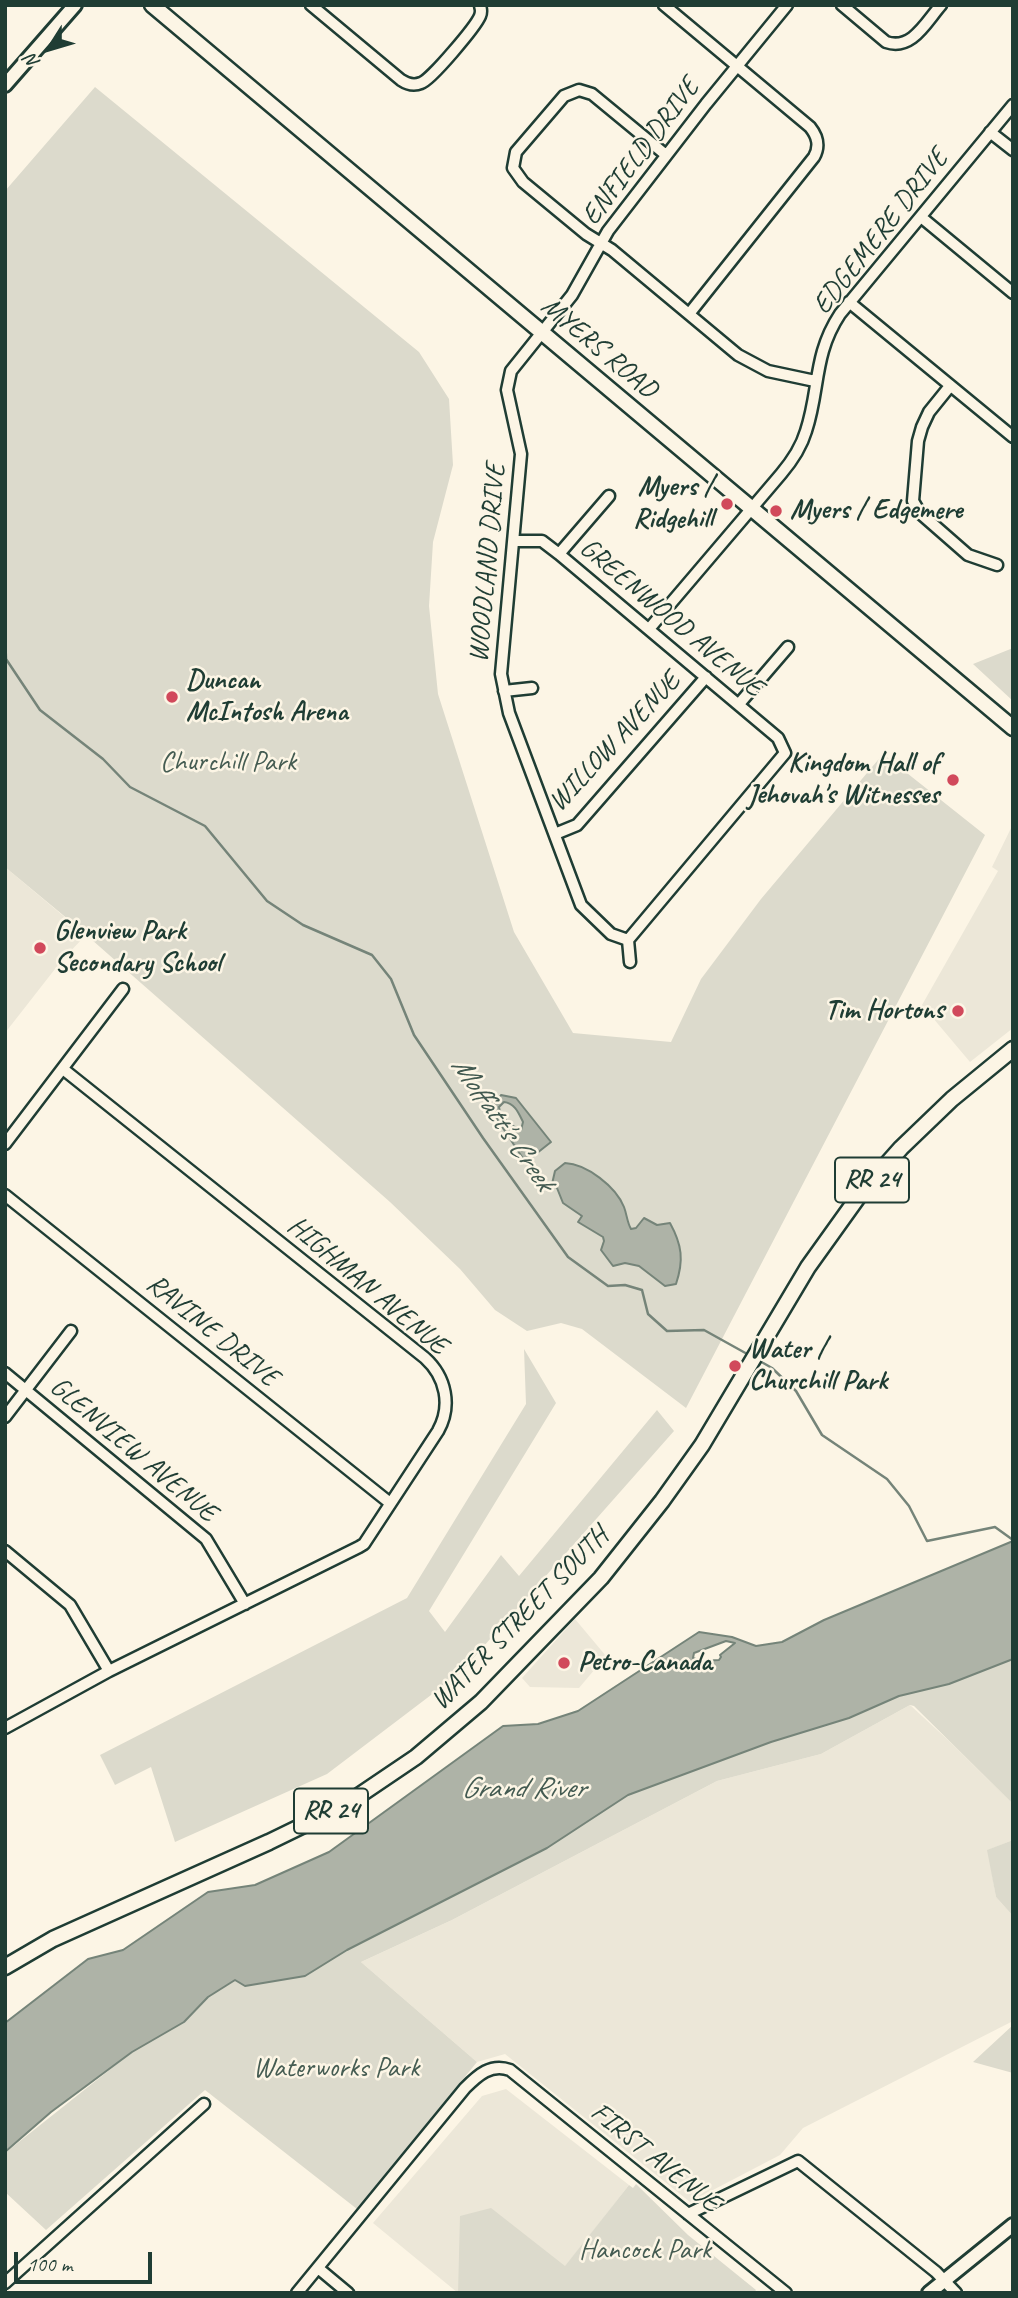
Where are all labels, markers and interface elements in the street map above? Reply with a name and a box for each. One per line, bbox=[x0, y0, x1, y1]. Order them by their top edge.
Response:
north arrow bbox=[14, 14, 84, 84]
text: N bbox=[19, 50, 45, 74]
street label: ENFIELD DRIVE bbox=[575, 72, 707, 232]
street label: EDGEMERE DRIVE bbox=[806, 143, 956, 321]
street label: MYERS ROAD bbox=[534, 290, 664, 406]
street label: WOODLAND DRIVE bbox=[463, 462, 513, 664]
place label: Myers / Ridgehill bbox=[633, 471, 713, 537]
place label: Myers / Edgemere bbox=[790, 494, 962, 528]
marker: Myers / Ridgehill bbox=[719, 496, 735, 512]
marker: Myers / Edgemere bbox=[768, 503, 784, 519]
street label: GREENWOOD AVENUE bbox=[572, 531, 770, 705]
place label: Duncan McIntosh Arena bbox=[186, 664, 348, 730]
street label: WILLOW AVENUE bbox=[542, 665, 688, 819]
marker: Duncan McIntosh Arena bbox=[164, 689, 180, 705]
park label: Churchill Park bbox=[160, 746, 296, 780]
place label: Kingdom Hall of Jehovah's Witnesses bbox=[747, 747, 939, 813]
marker: Kingdom Hall of Jehovah's Witnesses bbox=[945, 772, 961, 788]
place label: Glenview Park Secondary School bbox=[54, 915, 221, 981]
marker: Glenview Park Secondary School bbox=[32, 940, 48, 956]
place label: Tim Hortons bbox=[825, 994, 944, 1028]
marker: Tim Hortons bbox=[950, 1003, 966, 1019]
water label: Moffatt's Creek bbox=[443, 1050, 561, 1198]
road number: RR 24 bbox=[835, 1158, 909, 1203]
street label: HIGHMAN AVENUE bbox=[280, 1209, 454, 1363]
street label: RAVINE DRIVE bbox=[139, 1268, 285, 1394]
place label: Water / Churchill Park bbox=[749, 1333, 887, 1399]
marker: Water / Churchill Park bbox=[727, 1358, 743, 1374]
street label: GLENVIEW AVENUE bbox=[43, 1370, 223, 1530]
street label: WATER STREET SOUTH bbox=[424, 1521, 616, 1717]
place label: Petro-Canada bbox=[578, 1646, 712, 1680]
marker: Petro-Canada bbox=[556, 1655, 572, 1671]
water label: Grand River bbox=[461, 1771, 585, 1807]
road number: RR 24 bbox=[294, 1788, 368, 1834]
park label: Waterworks Park bbox=[253, 2052, 419, 2086]
street label: FIRST AVENUE bbox=[584, 2096, 726, 2220]
park label: Hancock Park bbox=[579, 2234, 711, 2268]
scale bar bbox=[18, 2238, 156, 2282]
text: 100 m bbox=[27, 2251, 72, 2277]

